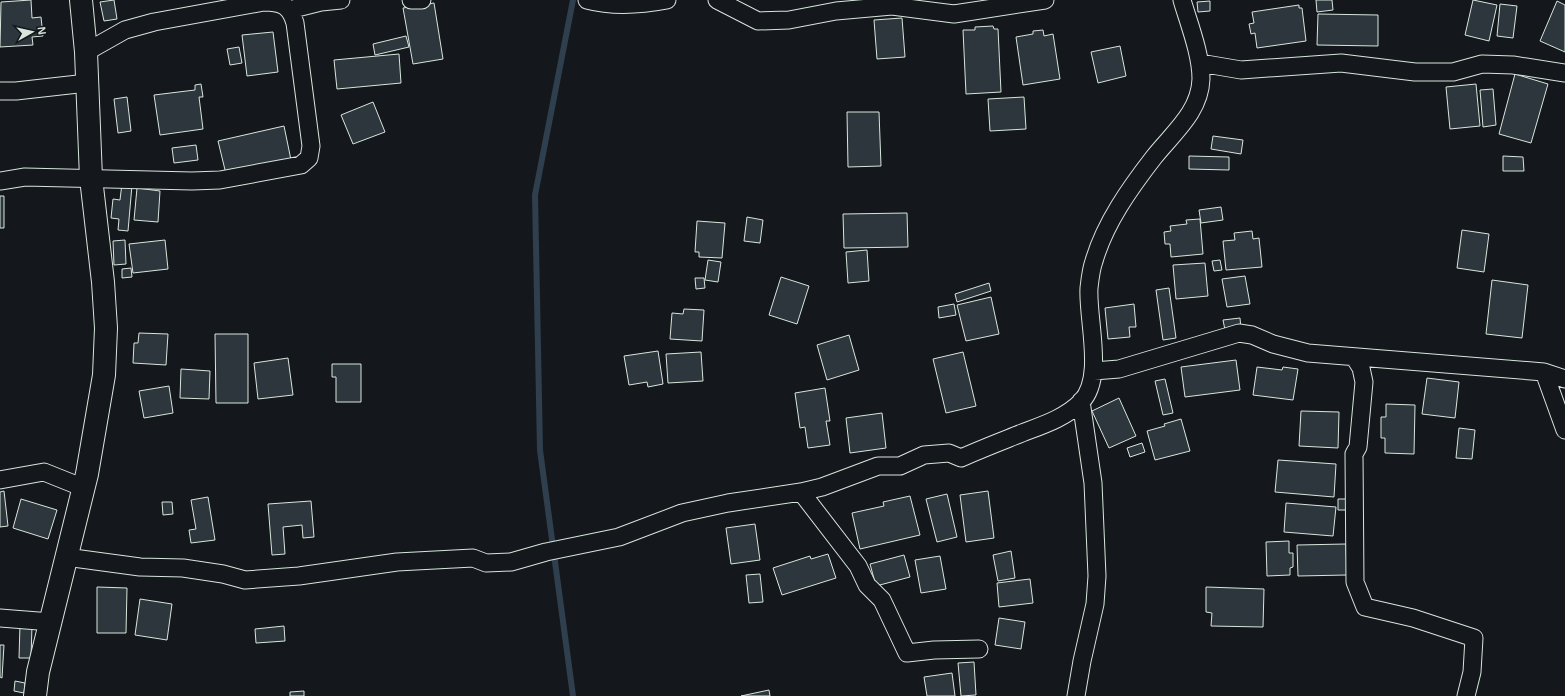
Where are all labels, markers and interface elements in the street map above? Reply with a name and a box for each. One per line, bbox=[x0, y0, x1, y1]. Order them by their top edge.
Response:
north arrow bbox=[12, 12, 52, 52]
text: N bbox=[35, 26, 48, 35]

